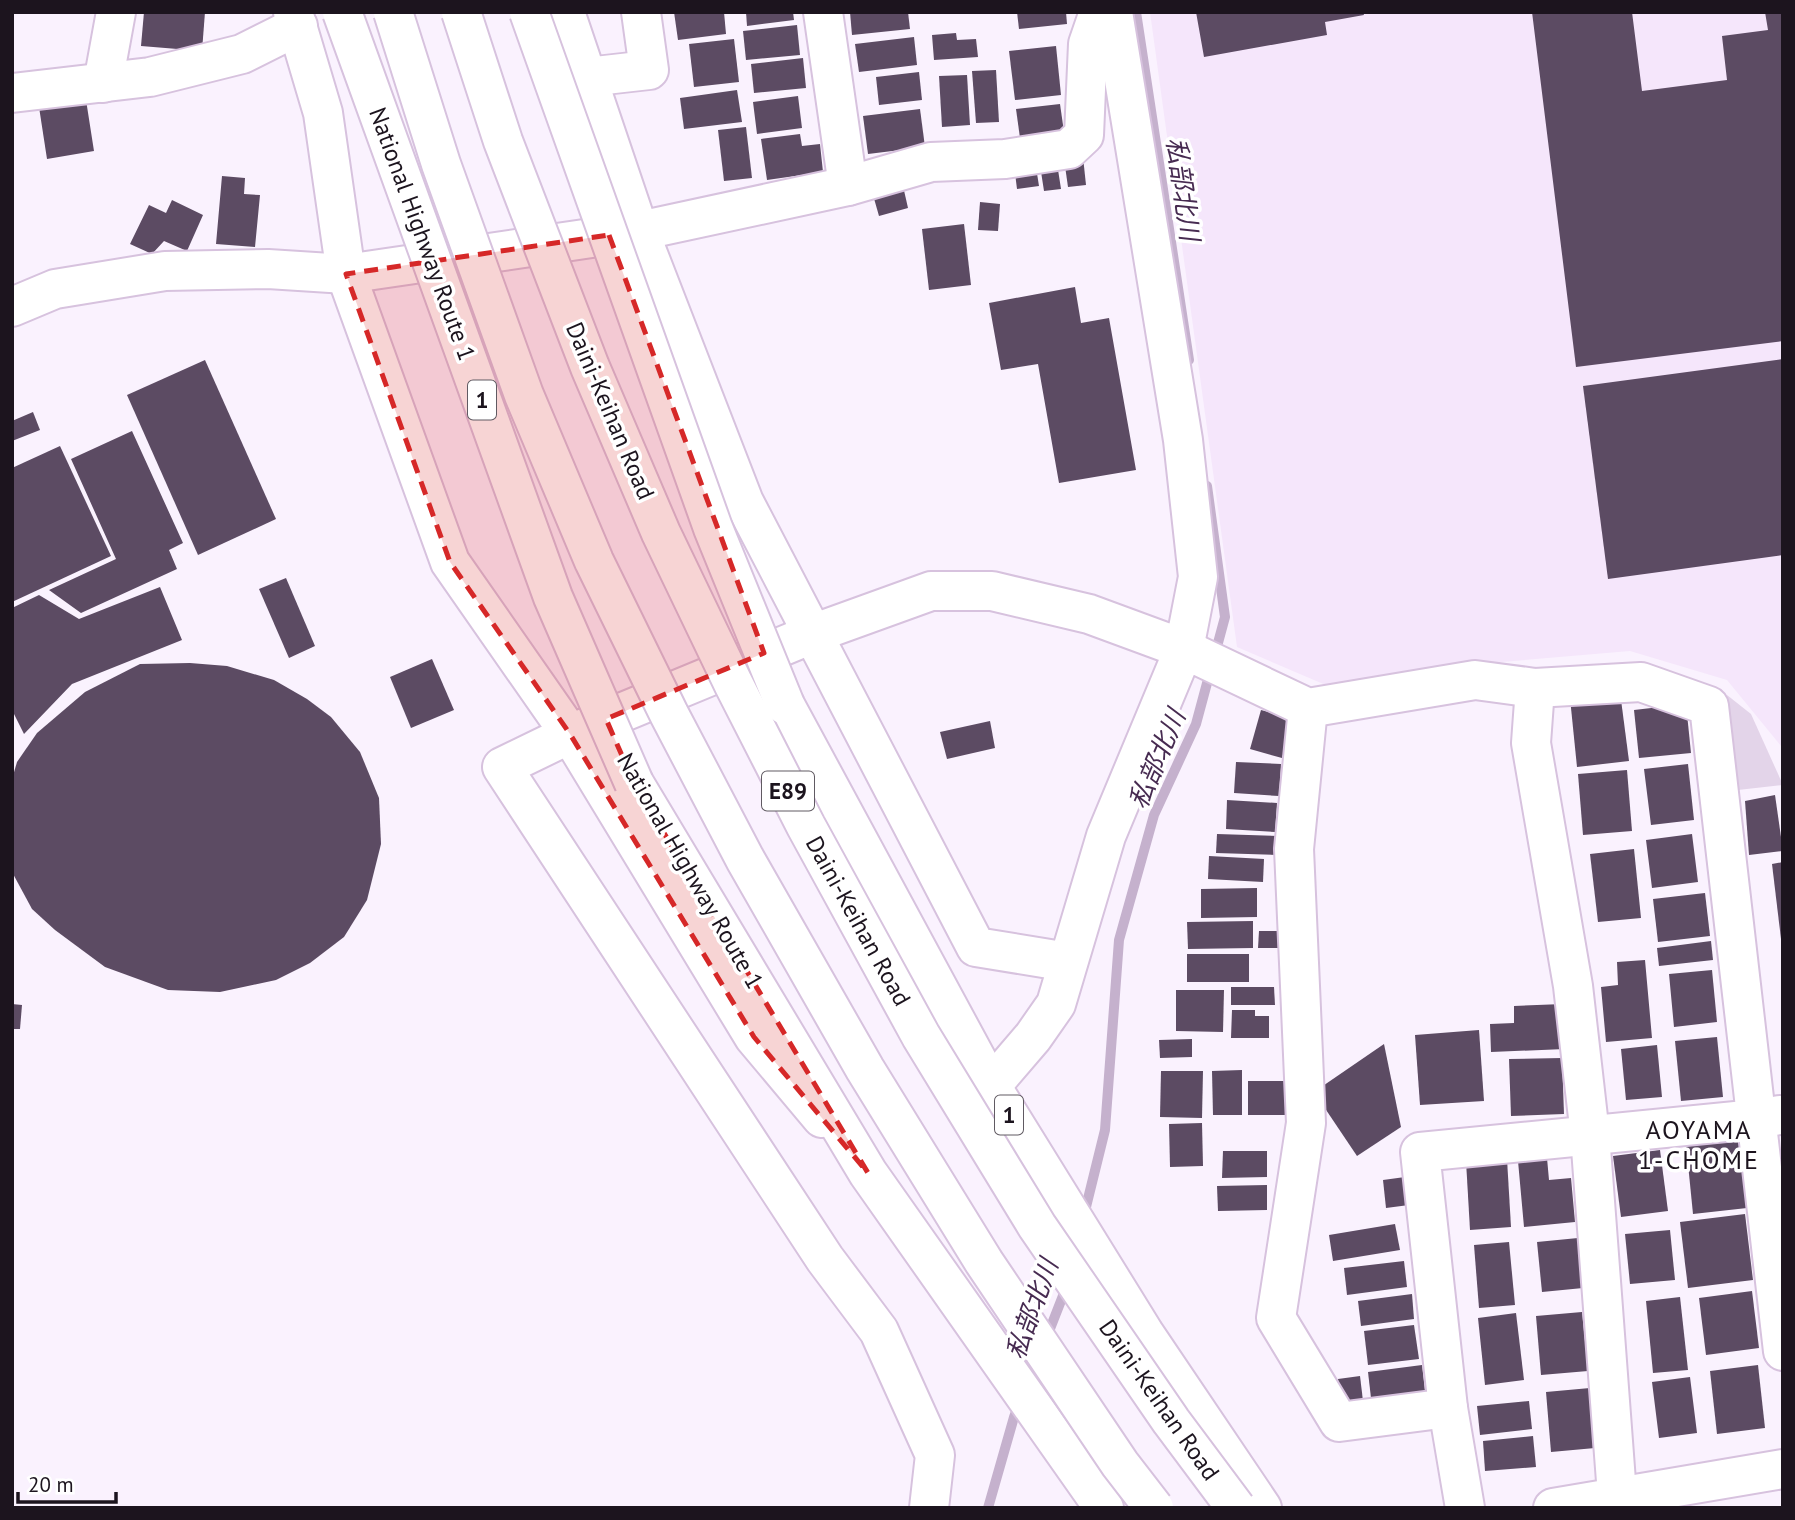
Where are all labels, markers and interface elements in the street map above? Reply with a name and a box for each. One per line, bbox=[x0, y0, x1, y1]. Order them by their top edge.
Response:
street label: National Highway Route 1 bbox=[362, 103, 483, 365]
water label: 私部北川 bbox=[1160, 135, 1207, 246]
street label: Daini-Keihan Road bbox=[559, 317, 662, 504]
road number: 1 bbox=[468, 380, 496, 420]
water label: 私部北川 bbox=[1121, 702, 1193, 813]
street label: National Highway Route 1 bbox=[610, 747, 771, 994]
road number: E89 bbox=[762, 772, 814, 810]
street label: Daini-Keihan Road bbox=[799, 830, 918, 1011]
road number: 1 bbox=[995, 1096, 1023, 1134]
district label: AOYAMA 1-CHOME bbox=[1638, 1113, 1760, 1176]
water label: 私部北川 bbox=[998, 1252, 1066, 1363]
street label: Daini-Keihan Road bbox=[1092, 1313, 1227, 1486]
scale bar bbox=[18, 1460, 116, 1504]
text: 20 m bbox=[28, 1471, 74, 1498]

